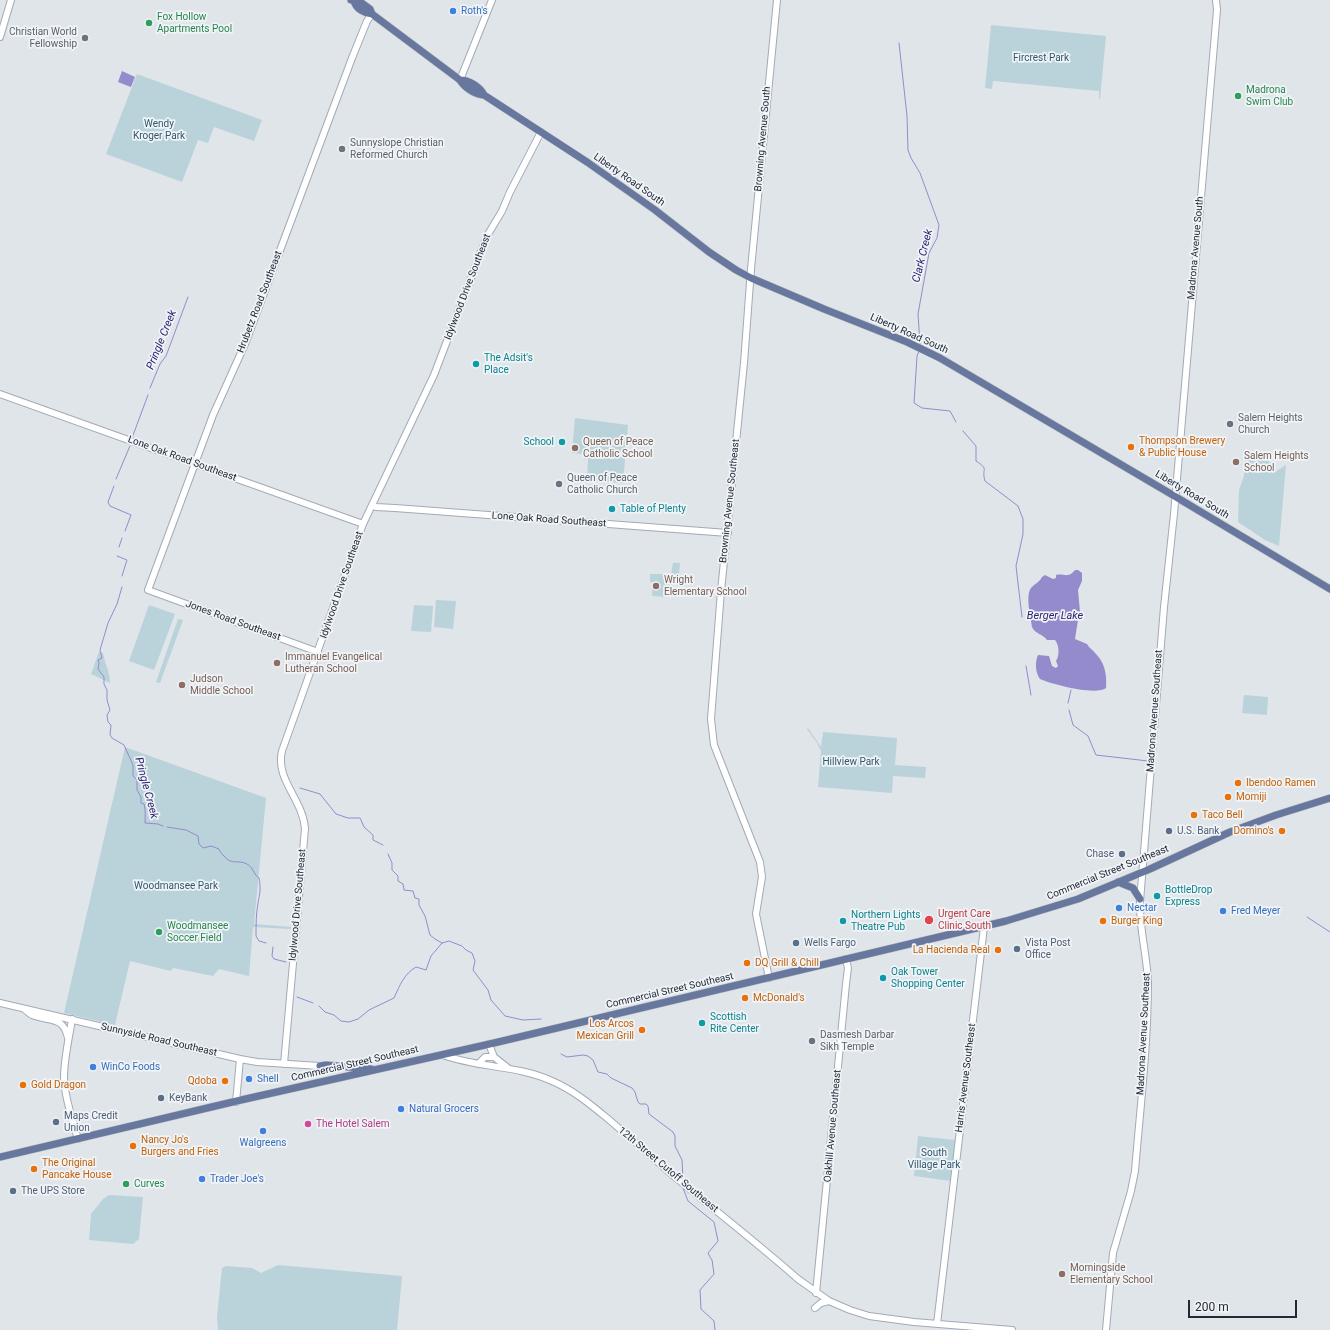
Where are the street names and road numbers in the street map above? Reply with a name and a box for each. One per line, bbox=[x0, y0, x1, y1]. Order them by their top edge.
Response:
street label: Browning Avenue South bbox=[752, 86, 774, 192]
street label: Liberty Road South bbox=[591, 151, 667, 209]
street label: Madrona Avenue South bbox=[1186, 196, 1206, 300]
street label: Idylwood Drive Southeast bbox=[442, 232, 494, 342]
street label: Hrubetz Road Southeast bbox=[235, 249, 285, 355]
street label: Liberty Road South bbox=[868, 311, 950, 357]
street label: Lone Oak Road Southeast bbox=[126, 434, 238, 484]
street label: Browning Avenue Southeast bbox=[718, 438, 742, 564]
street label: Liberty Road South bbox=[1153, 468, 1231, 522]
street label: Lone Oak Road Southeast bbox=[491, 510, 607, 530]
street label: Idylwood Drive Southeast bbox=[318, 530, 366, 640]
street label: Jones Road Southeast bbox=[184, 598, 282, 644]
street label: Madrona Avenue Southeast bbox=[1145, 649, 1165, 773]
street label: Commercial Street Southeast bbox=[1045, 843, 1171, 903]
street label: Idylwood Drive Southeast bbox=[287, 848, 309, 962]
street label: Commercial Street Southeast bbox=[605, 970, 735, 1012]
street label: Madrona Avenue Southeast bbox=[1135, 973, 1153, 1095]
street label: Sunnyside Road Southeast bbox=[100, 1021, 218, 1059]
street label: Harris Avenue Southeast bbox=[953, 1023, 979, 1133]
street label: Commercial Street Southeast bbox=[290, 1043, 420, 1085]
street label: Oakhill Avenue Southeast bbox=[822, 1069, 844, 1183]
street label: 12th Street Cutoff Southeast bbox=[616, 1125, 720, 1215]

